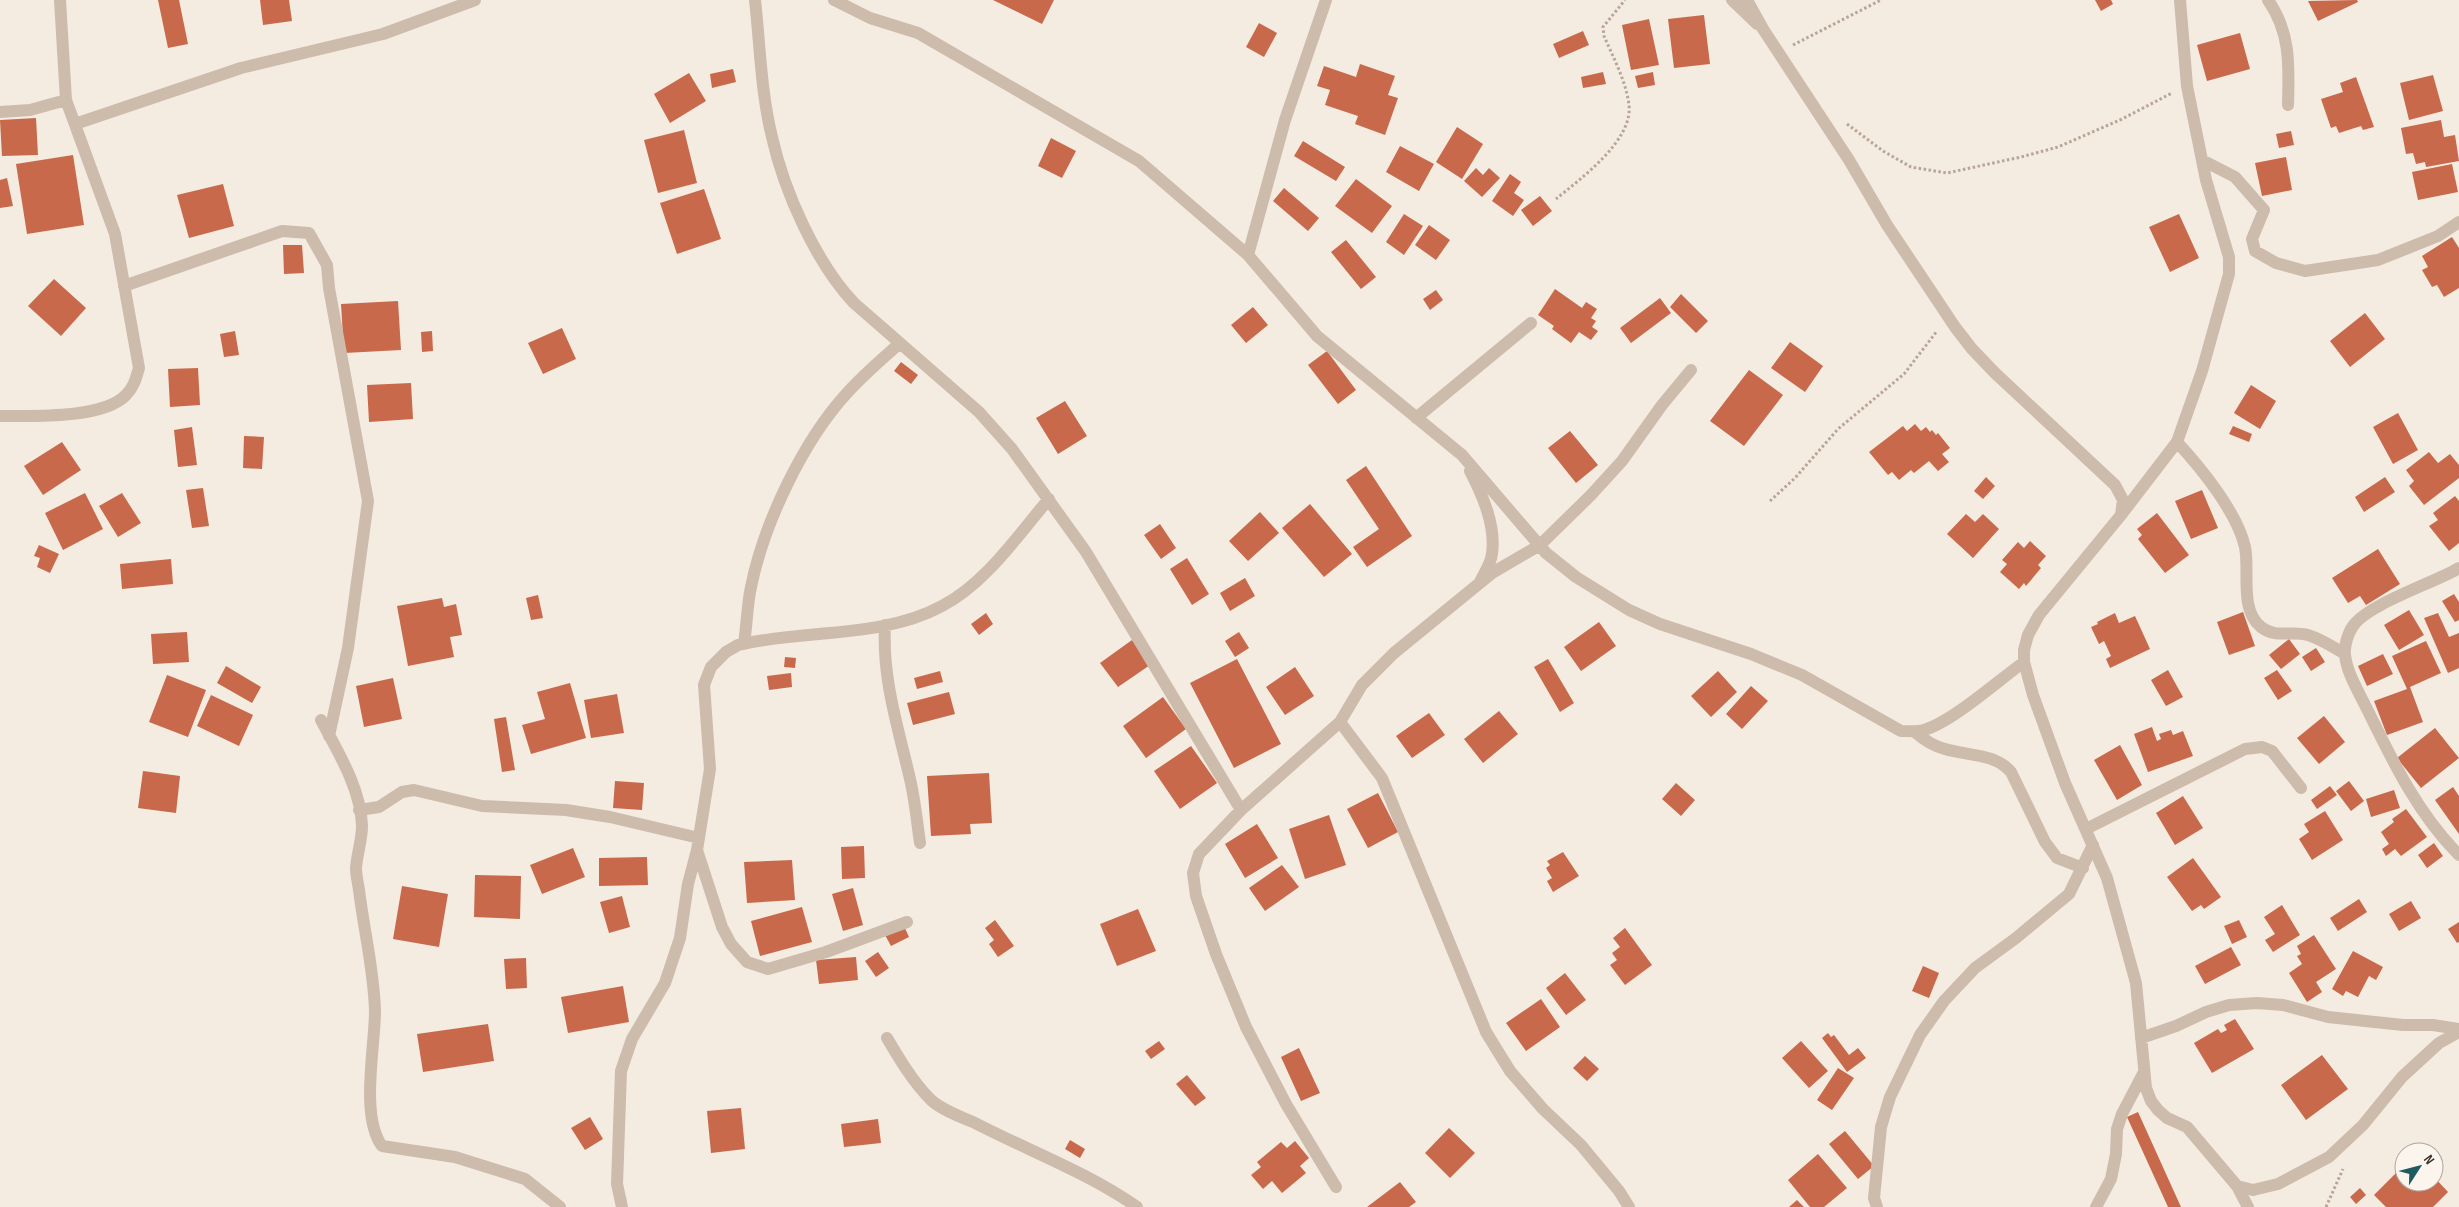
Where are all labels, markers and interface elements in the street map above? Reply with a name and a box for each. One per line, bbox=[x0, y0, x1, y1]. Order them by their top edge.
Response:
north arrow bbox=[2394, 1142, 2444, 1192]
text: N bbox=[2420, 1152, 2438, 1168]

